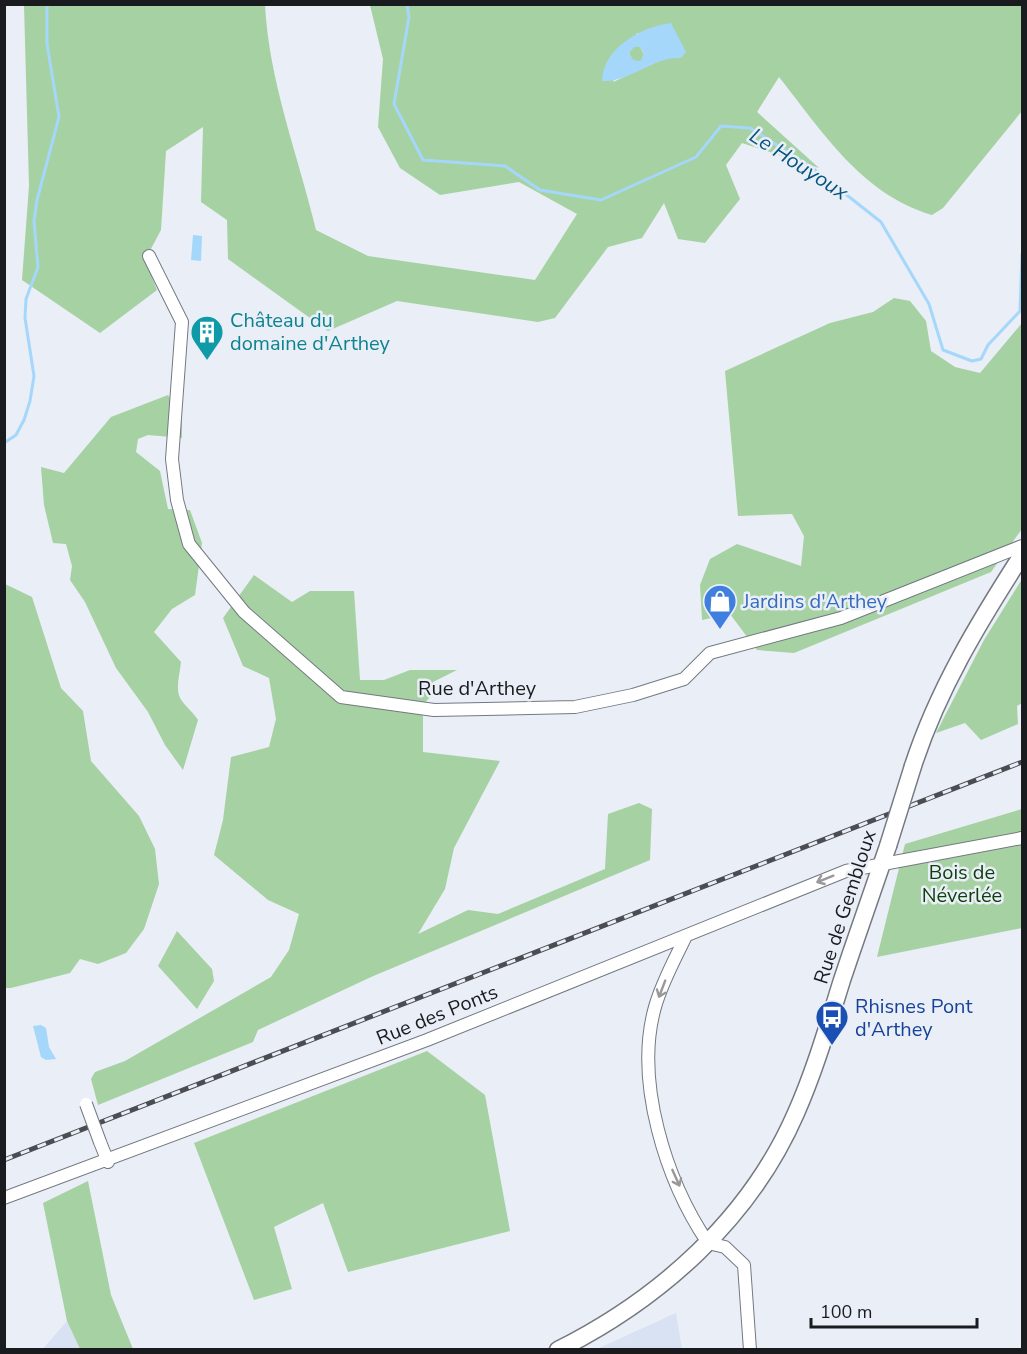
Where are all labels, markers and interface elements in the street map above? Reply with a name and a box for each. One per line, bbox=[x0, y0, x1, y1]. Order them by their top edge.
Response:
water label: Le Houyoux bbox=[744, 122, 855, 207]
place label: Château du domaine d'Arthey bbox=[230, 307, 390, 357]
building icon: Château du domaine d'Arthey bbox=[189, 314, 225, 361]
shop icon: Jardins d'Arthey bbox=[702, 583, 738, 630]
place label: Jardins d'Arthey bbox=[742, 588, 888, 615]
street label: Rue d'Arthey bbox=[418, 675, 537, 702]
street label: Rue de Gembloux bbox=[807, 826, 883, 987]
park label: Bois de Néverlée bbox=[922, 859, 1002, 909]
one-way arrow bbox=[817, 874, 835, 885]
street label: Rue des Ponts bbox=[372, 978, 502, 1052]
one-way arrow bbox=[656, 979, 667, 998]
place label: Rhisnes Pont d'Arthey bbox=[855, 993, 973, 1043]
bus stop icon: Rhisnes Pont d'Arthey bbox=[814, 999, 850, 1046]
one-way arrow bbox=[670, 1169, 682, 1187]
scale bar bbox=[811, 1291, 978, 1329]
text: 100 m bbox=[820, 1300, 872, 1324]

